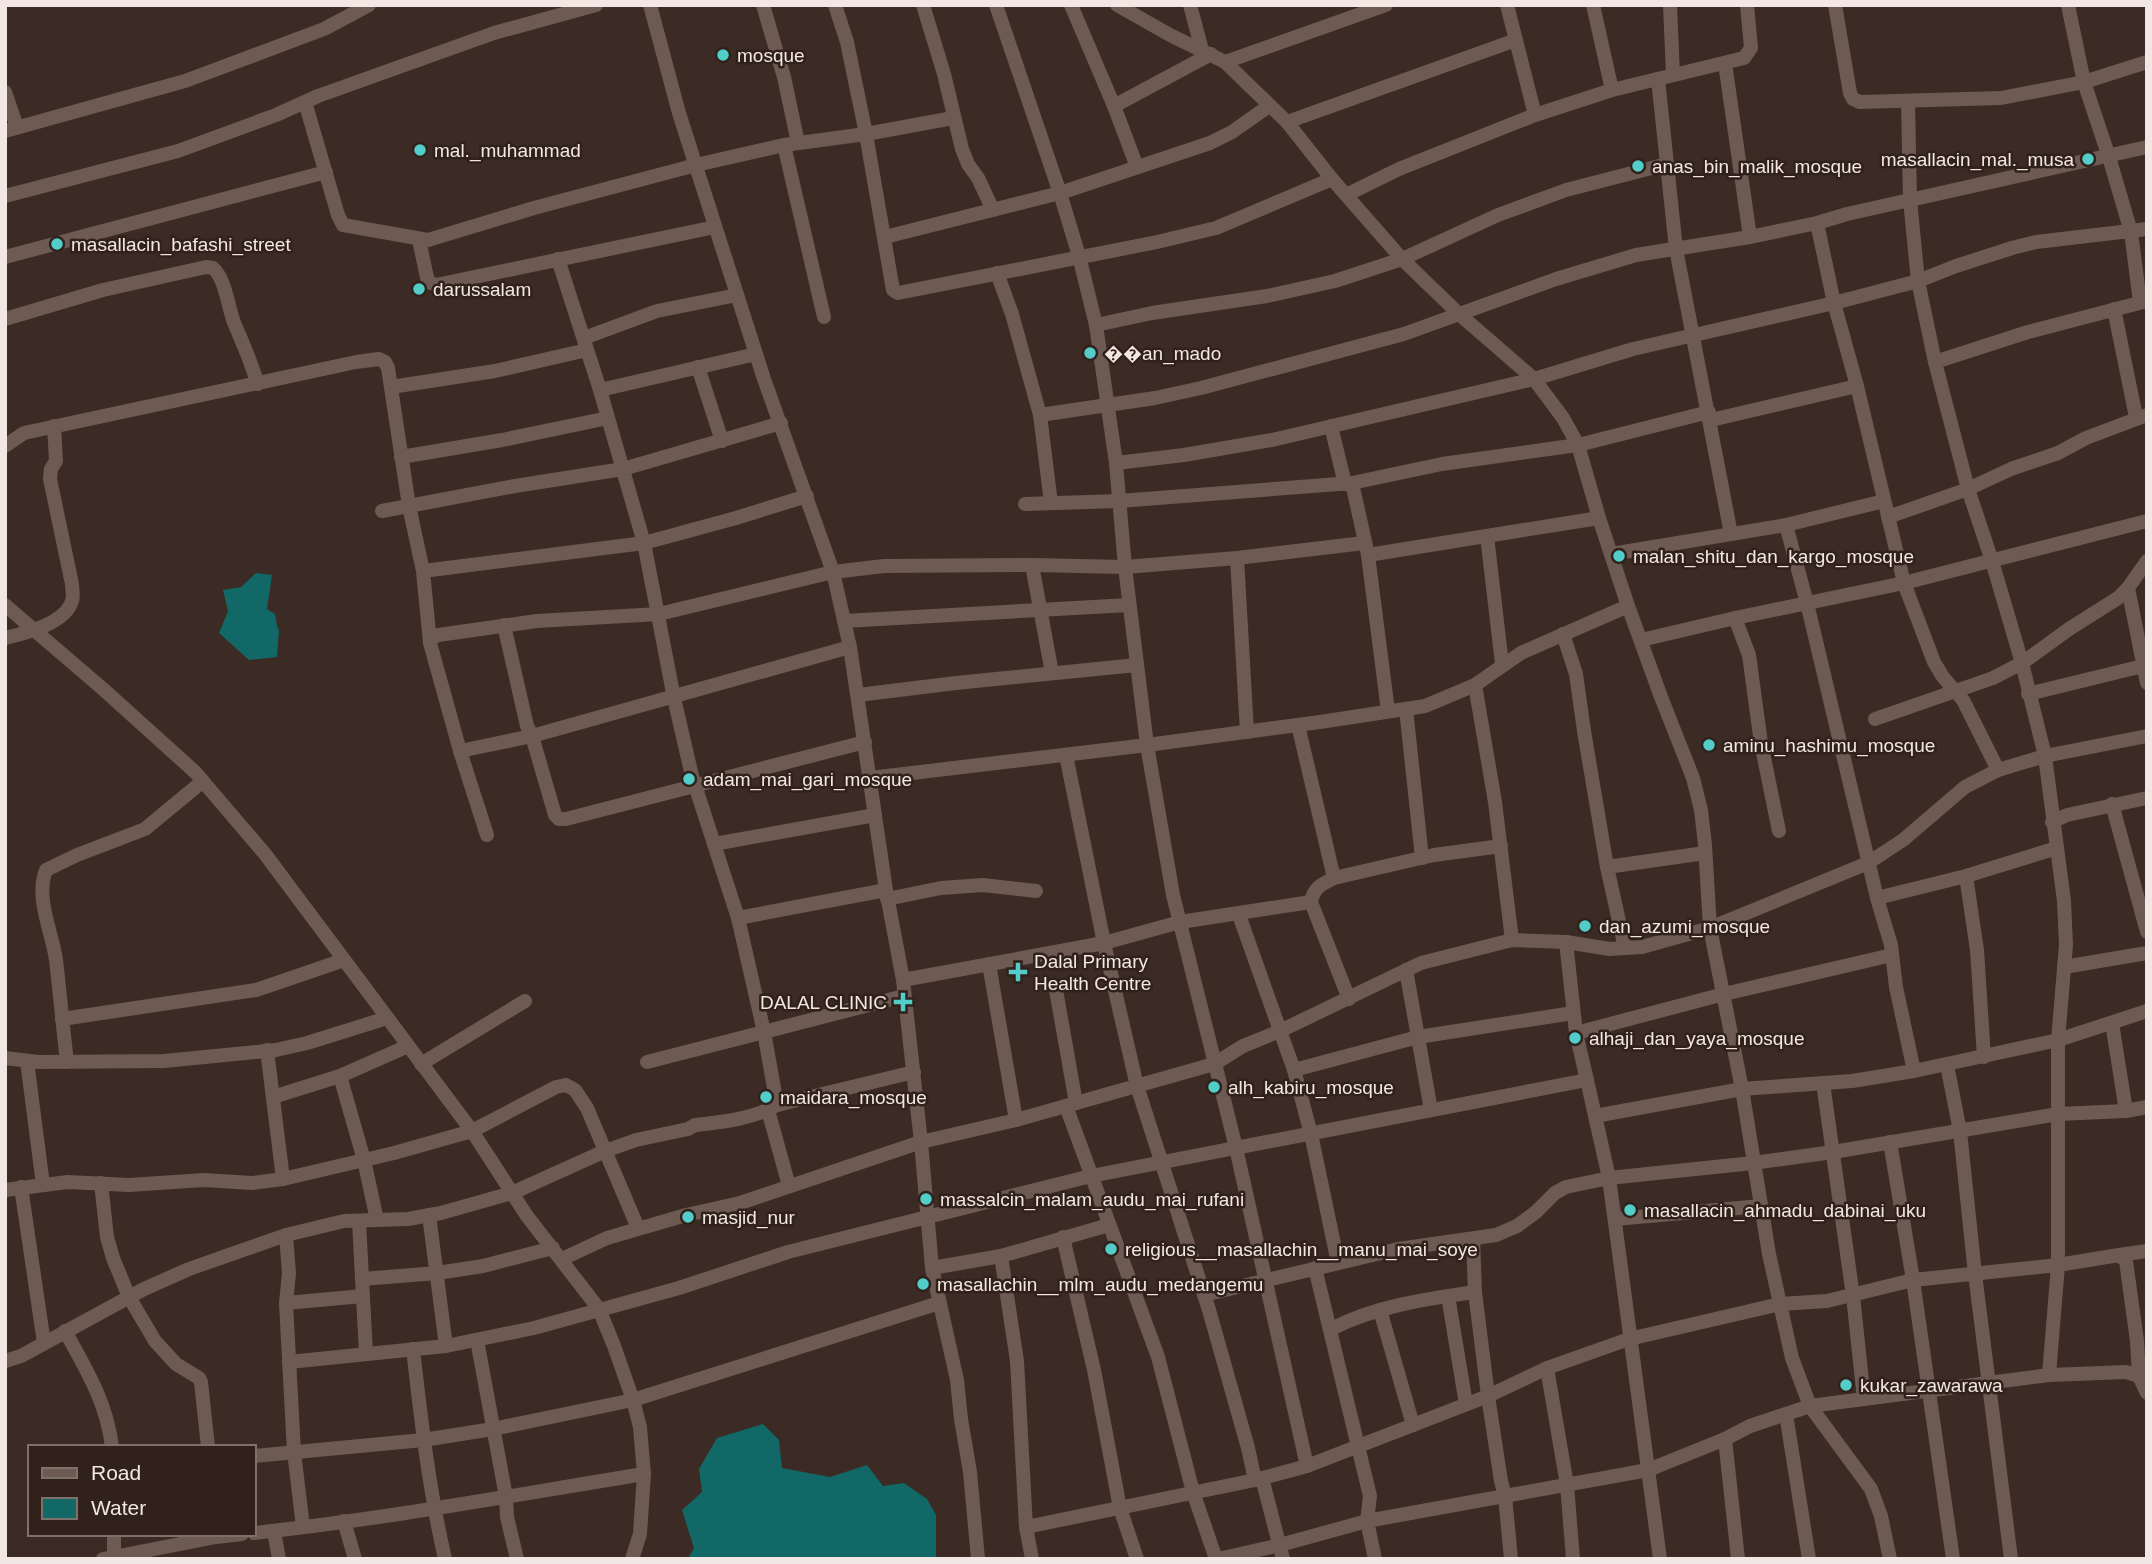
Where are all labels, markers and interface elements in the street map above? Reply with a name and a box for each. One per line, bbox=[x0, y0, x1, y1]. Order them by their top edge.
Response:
place label: mosque bbox=[737, 45, 805, 66]
marker: mosque bbox=[715, 47, 731, 63]
place label: mal._muhammad bbox=[434, 140, 581, 162]
marker: mal._muhammad bbox=[412, 142, 428, 158]
place label: masallacin_mal._musa bbox=[1881, 149, 2074, 171]
marker: masallacin_mal._musa bbox=[2080, 151, 2096, 167]
place label: anas_bin_malik_mosque bbox=[1652, 156, 1862, 178]
marker: anas_bin_malik_mosque bbox=[1630, 158, 1646, 174]
place label: masallacin_bafashi_street bbox=[71, 234, 291, 256]
marker: masallacin_bafashi_street bbox=[49, 236, 65, 252]
place label: darussalam bbox=[433, 279, 531, 300]
marker: darussalam bbox=[411, 281, 427, 297]
place label: ��an_mado bbox=[1104, 343, 1221, 365]
marker: ��an_mado bbox=[1082, 345, 1098, 361]
place label: malan_shitu_dan_kargo_mosque bbox=[1633, 546, 1914, 568]
marker: malan_shitu_dan_kargo_mosque bbox=[1611, 548, 1627, 564]
place label: aminu_hashimu_mosque bbox=[1723, 735, 1935, 757]
marker: aminu_hashimu_mosque bbox=[1701, 737, 1717, 753]
place label: adam_mai_gari_mosque bbox=[703, 769, 912, 791]
marker: adam_mai_gari_mosque bbox=[681, 771, 697, 787]
place label: dan_azumi_mosque bbox=[1599, 916, 1770, 938]
marker: dan_azumi_mosque bbox=[1577, 918, 1593, 934]
place label: Dalal Primary Health Centre bbox=[1034, 951, 1151, 994]
marker: Dalal Primary Health Centre bbox=[1008, 962, 1028, 982]
place label: DALAL CLINIC bbox=[760, 992, 887, 1013]
marker: DALAL CLINIC bbox=[893, 992, 913, 1012]
place label: alhaji_dan_yaya_mosque bbox=[1589, 1028, 1805, 1050]
marker: alhaji_dan_yaya_mosque bbox=[1567, 1030, 1583, 1046]
place label: alh_kabiru_mosque bbox=[1228, 1077, 1394, 1099]
marker: alh_kabiru_mosque bbox=[1206, 1079, 1222, 1095]
place label: maidara_mosque bbox=[780, 1087, 927, 1109]
marker: maidara_mosque bbox=[758, 1089, 774, 1105]
place label: massalcin_malam_audu_mai_rufani bbox=[940, 1189, 1244, 1211]
marker: massalcin_malam_audu_mai_rufani bbox=[918, 1191, 934, 1207]
place label: masallacin_ahmadu_dabinai_uku bbox=[1644, 1200, 1926, 1222]
marker: masallacin_ahmadu_dabinai_uku bbox=[1622, 1202, 1638, 1218]
place label: masjid_nur bbox=[702, 1207, 796, 1229]
marker: masjid_nur bbox=[680, 1209, 696, 1225]
place label: religious__masallachin__manu_mai_soye bbox=[1125, 1239, 1478, 1261]
marker: religious__masallachin__manu_mai_soye bbox=[1103, 1241, 1119, 1257]
place label: masallachin__mlm_audu_medangemu bbox=[937, 1274, 1263, 1296]
marker: masallachin__mlm_audu_medangemu bbox=[915, 1276, 931, 1292]
place label: kukar_zawarawa bbox=[1860, 1375, 2003, 1397]
marker: kukar_zawarawa bbox=[1838, 1377, 1854, 1393]
legend bbox=[28, 1445, 256, 1536]
text: Road bbox=[91, 1461, 141, 1484]
text: Water bbox=[91, 1496, 146, 1519]

